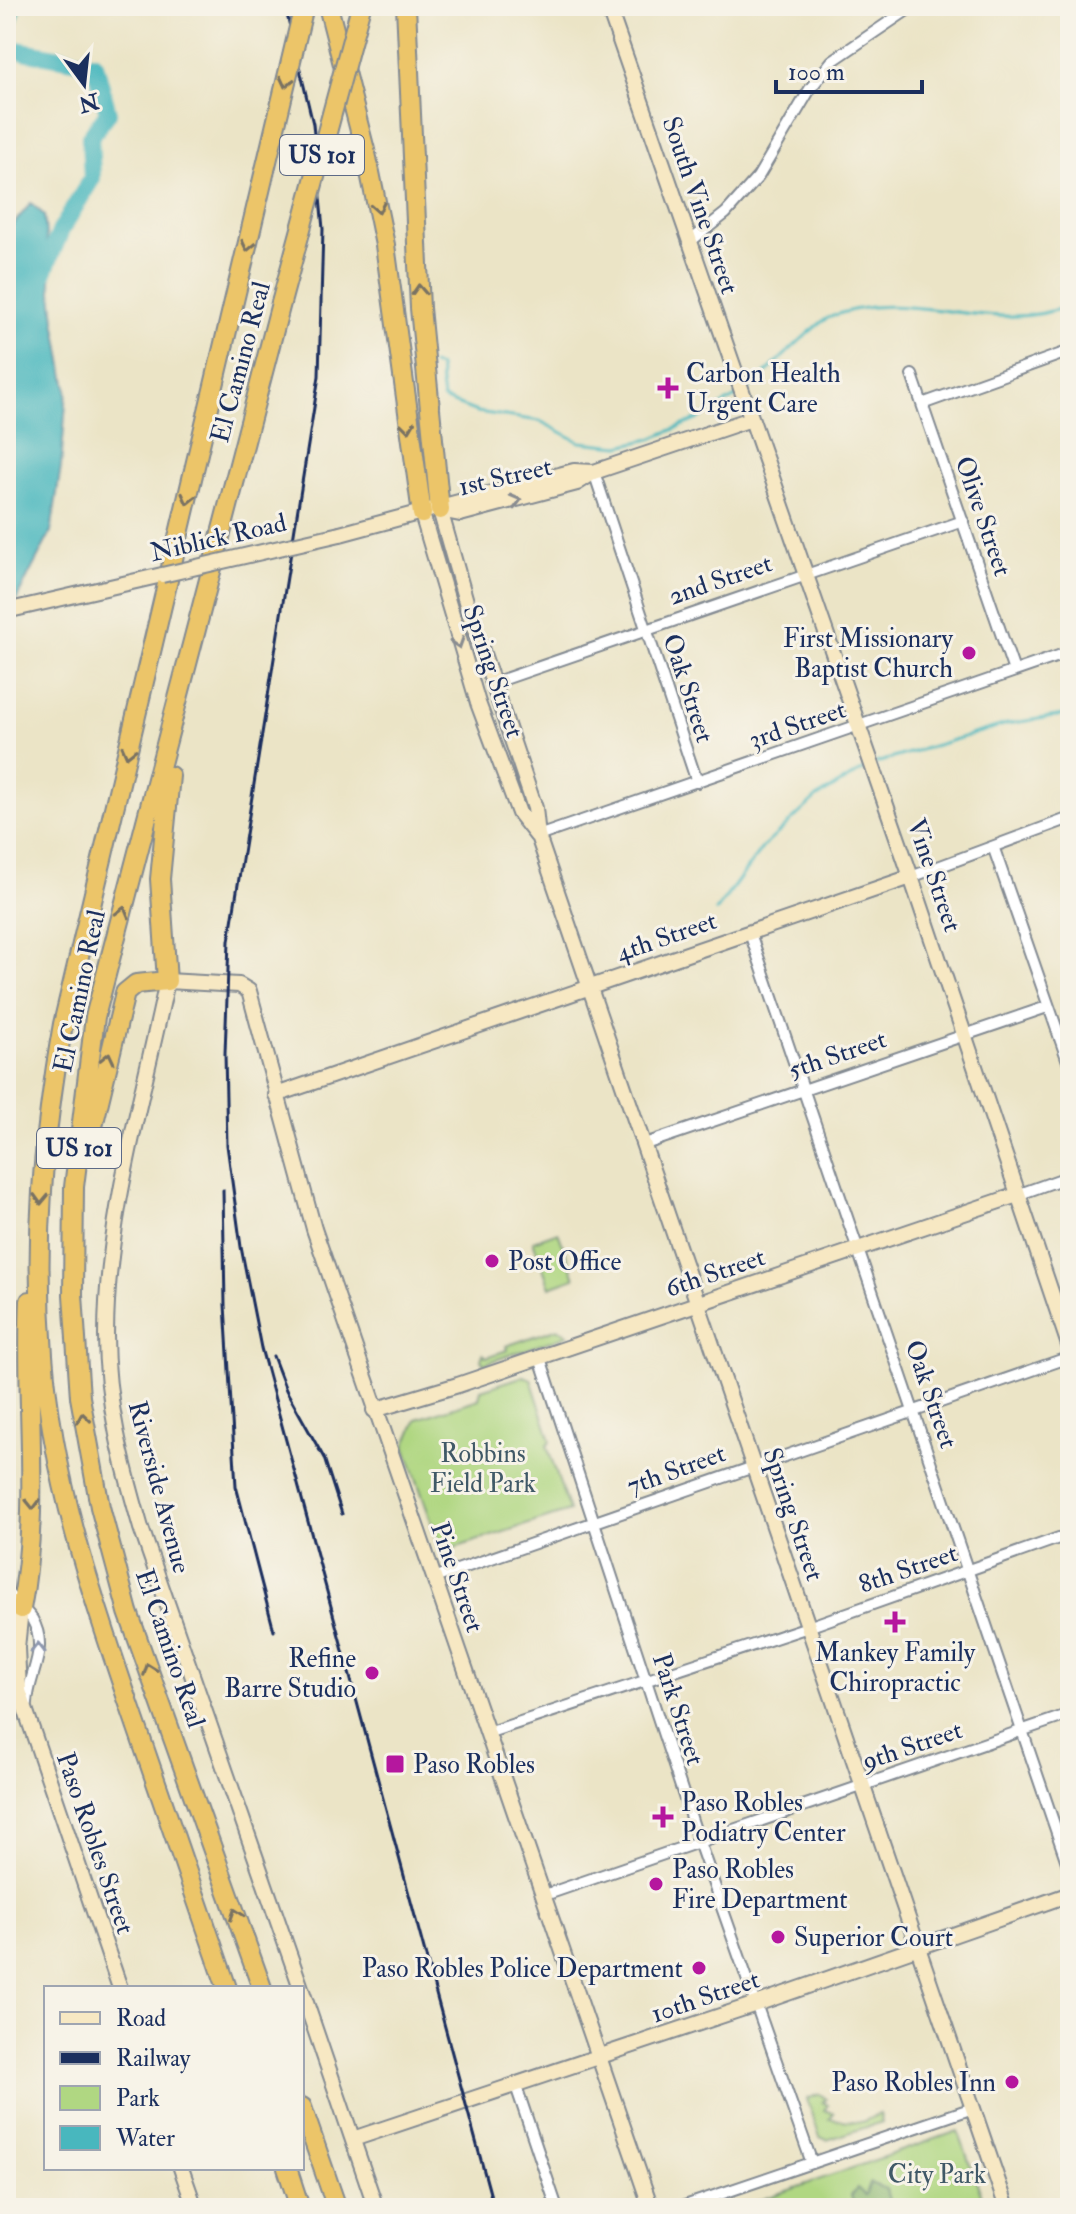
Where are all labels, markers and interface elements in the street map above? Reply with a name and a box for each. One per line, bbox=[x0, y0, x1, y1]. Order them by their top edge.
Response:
north arrow bbox=[44, 44, 124, 124]
scale bar bbox=[776, 44, 922, 94]
text: 100 m bbox=[788, 57, 845, 88]
one-way arrow bbox=[279, 75, 296, 88]
text: N bbox=[75, 86, 103, 119]
street label: South Vine Street bbox=[655, 112, 745, 298]
road number: US 101 bbox=[280, 135, 364, 175]
one-way arrow bbox=[368, 201, 385, 215]
one-way arrow bbox=[240, 239, 257, 252]
street label: El Camino Real bbox=[204, 278, 278, 446]
one-way arrow bbox=[411, 284, 428, 297]
place label: Carbon Health Urgent Care bbox=[686, 358, 841, 420]
marker: Carbon Health Urgent Care bbox=[657, 377, 679, 399]
one-way arrow bbox=[399, 421, 416, 434]
street label: 1st Street bbox=[455, 451, 555, 503]
street label: Olive Street bbox=[948, 452, 1018, 580]
one-way arrow bbox=[180, 492, 197, 506]
one-way arrow bbox=[509, 493, 523, 510]
street label: Niblick Road bbox=[147, 507, 290, 569]
street label: 2nd Street bbox=[664, 547, 776, 613]
street label: Spring Street bbox=[454, 601, 531, 742]
place label: First Missionary Baptist Church bbox=[783, 623, 954, 686]
street label: Oak Street bbox=[655, 630, 721, 747]
one-way arrow bbox=[449, 636, 465, 649]
marker: First Missionary Baptist Church bbox=[960, 644, 978, 662]
street label: 3rd Street bbox=[745, 693, 850, 756]
one-way arrow bbox=[121, 745, 138, 759]
street label: Vine Street bbox=[900, 815, 968, 936]
one-way arrow bbox=[114, 905, 130, 919]
street label: 4th Street bbox=[612, 905, 721, 969]
street label: El Camino Real bbox=[47, 907, 113, 1075]
street label: 5th Street bbox=[784, 1023, 891, 1087]
one-way arrow bbox=[99, 1052, 116, 1065]
road number: US 101 bbox=[37, 1128, 121, 1168]
one-way arrow bbox=[32, 1193, 49, 1206]
street label: 6th Street bbox=[661, 1241, 769, 1305]
place label: Post Office bbox=[508, 1246, 621, 1278]
marker: Post Office bbox=[483, 1252, 501, 1270]
street label: Oak Street bbox=[898, 1336, 964, 1453]
street label: Riverside Avenue bbox=[121, 1398, 197, 1577]
one-way arrow bbox=[75, 1411, 92, 1425]
street label: 7th Street bbox=[623, 1437, 730, 1502]
park label: Robbins Field Park bbox=[430, 1438, 537, 1500]
street label: Spring Street bbox=[754, 1444, 831, 1585]
one-way arrow bbox=[24, 1498, 42, 1511]
street label: Pine Street bbox=[423, 1518, 491, 1637]
street label: 8th Street bbox=[855, 1537, 962, 1601]
street label: El Camino Real bbox=[128, 1565, 212, 1732]
marker: Mankey Family Chiropractic bbox=[884, 1611, 906, 1633]
place label: Mankey Family Chiropractic bbox=[815, 1637, 976, 1700]
one-way arrow bbox=[29, 1641, 47, 1654]
place label: Refine Barre Studio bbox=[224, 1643, 356, 1705]
street label: Park Street bbox=[645, 1649, 711, 1769]
one-way arrow bbox=[142, 1663, 158, 1677]
marker: Refine Barre Studio bbox=[363, 1664, 381, 1682]
street label: 9th Street bbox=[856, 1714, 966, 1779]
street label: Paso Robles Street bbox=[49, 1748, 141, 1938]
place label: Paso Robles bbox=[413, 1749, 535, 1781]
marker: Paso Robles bbox=[384, 1753, 406, 1775]
place label: Paso Robles Podiatry Center bbox=[681, 1787, 846, 1849]
marker: Paso Robles Podiatry Center bbox=[652, 1806, 674, 1828]
place label: Paso Robles Fire Department bbox=[672, 1854, 848, 1917]
marker: Paso Robles Fire Department bbox=[647, 1875, 665, 1893]
one-way arrow bbox=[230, 1908, 246, 1922]
place label: Superior Court bbox=[794, 1922, 953, 1955]
marker: Superior Court bbox=[769, 1928, 787, 1946]
place label: Paso Robles Police Department bbox=[362, 1953, 683, 1986]
marker: Paso Robles Police Department bbox=[690, 1959, 708, 1977]
street label: 10th Street bbox=[647, 1963, 764, 2030]
legend bbox=[44, 1986, 304, 2170]
text: Road bbox=[116, 2003, 166, 2034]
text: Railway bbox=[116, 2043, 191, 2074]
place label: Paso Robles Inn bbox=[831, 2067, 996, 2099]
marker: Paso Robles Inn bbox=[1003, 2073, 1021, 2091]
text: Park bbox=[116, 2083, 160, 2114]
text: Water bbox=[115, 2123, 175, 2154]
park label: City Park bbox=[888, 2159, 987, 2191]

